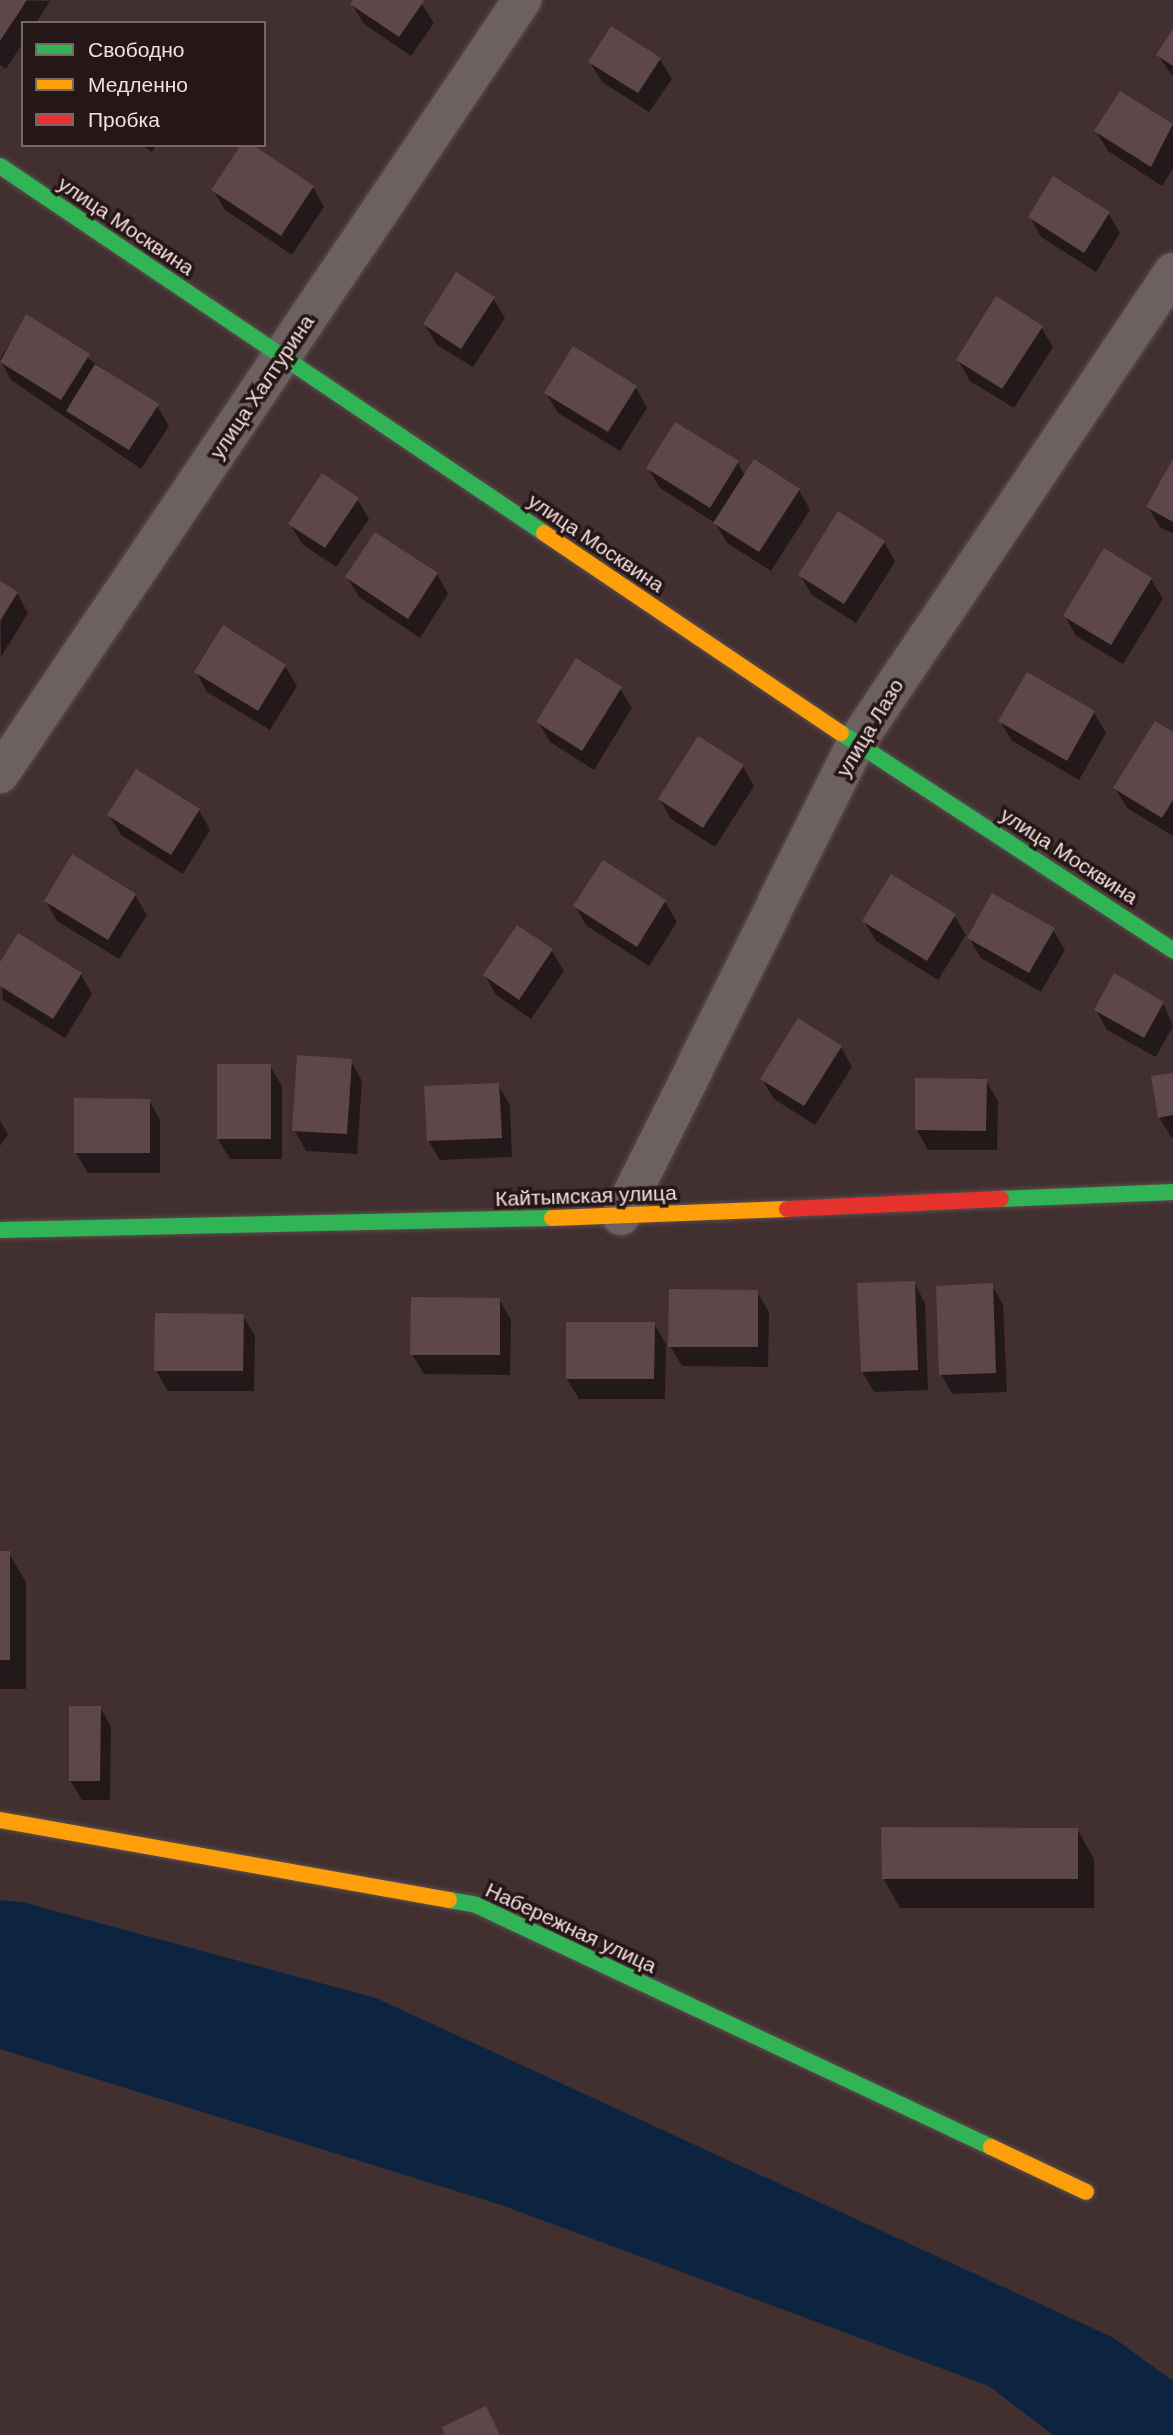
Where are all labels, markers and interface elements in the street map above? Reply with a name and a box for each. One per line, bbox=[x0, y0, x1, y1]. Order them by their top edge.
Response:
legend bbox=[21, 21, 266, 147]
text: Свободно bbox=[88, 38, 185, 61]
text: Медленно bbox=[88, 73, 188, 96]
text: Пробка bbox=[88, 108, 160, 131]
street label: улица Москвина bbox=[53, 171, 199, 281]
street label: улица Халтурина bbox=[204, 310, 320, 464]
street label: улица Москвина bbox=[523, 488, 669, 598]
street label: улица Лазо bbox=[831, 674, 909, 782]
street label: улица Москвина bbox=[996, 802, 1142, 910]
street label: Кайтымская улица bbox=[495, 1180, 677, 1212]
street label: Набережная улица bbox=[482, 1877, 660, 1979]

